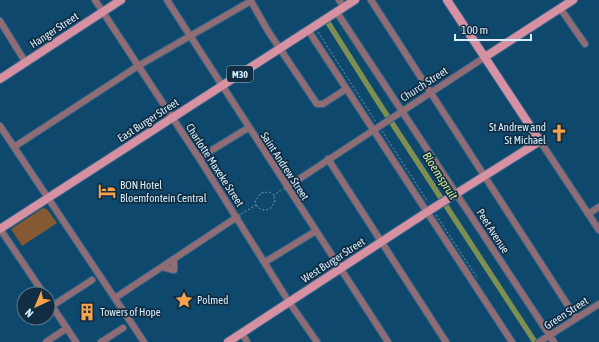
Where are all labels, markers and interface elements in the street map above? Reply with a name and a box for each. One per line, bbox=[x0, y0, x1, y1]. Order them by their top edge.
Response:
street label: Hanger Street bbox=[28, 10, 80, 50]
scale bar bbox=[455, 16, 531, 42]
text: 100 m bbox=[461, 23, 488, 37]
street label: Church Street bbox=[398, 64, 450, 104]
road number: M30 bbox=[227, 66, 253, 82]
street label: East Burger Street bbox=[115, 96, 181, 144]
street label: Charlotte Maxeke Street bbox=[184, 121, 246, 209]
place label: St Andrew and St Michael bbox=[489, 121, 546, 146]
church icon: St Andrew and St Michael bbox=[549, 123, 569, 143]
street label: Saint Andrew Street bbox=[259, 130, 311, 202]
water label: Bloemspruit bbox=[419, 150, 461, 203]
place label: BON Hotel Bloemfontein Central bbox=[120, 179, 207, 204]
hotel icon: BON Hotel Bloemfontein Central bbox=[97, 181, 117, 201]
street label: Peet Avenue bbox=[474, 207, 512, 255]
street label: West Burger Street bbox=[299, 235, 367, 285]
north arrow bbox=[16, 286, 56, 326]
place icon: Polmed bbox=[174, 290, 194, 310]
place label: Polmed bbox=[197, 294, 228, 306]
street label: Green Street bbox=[542, 294, 590, 332]
building icon: Towers of Hope bbox=[77, 302, 97, 322]
place label: Towers of Hope bbox=[100, 306, 161, 318]
text: N bbox=[23, 307, 36, 320]

